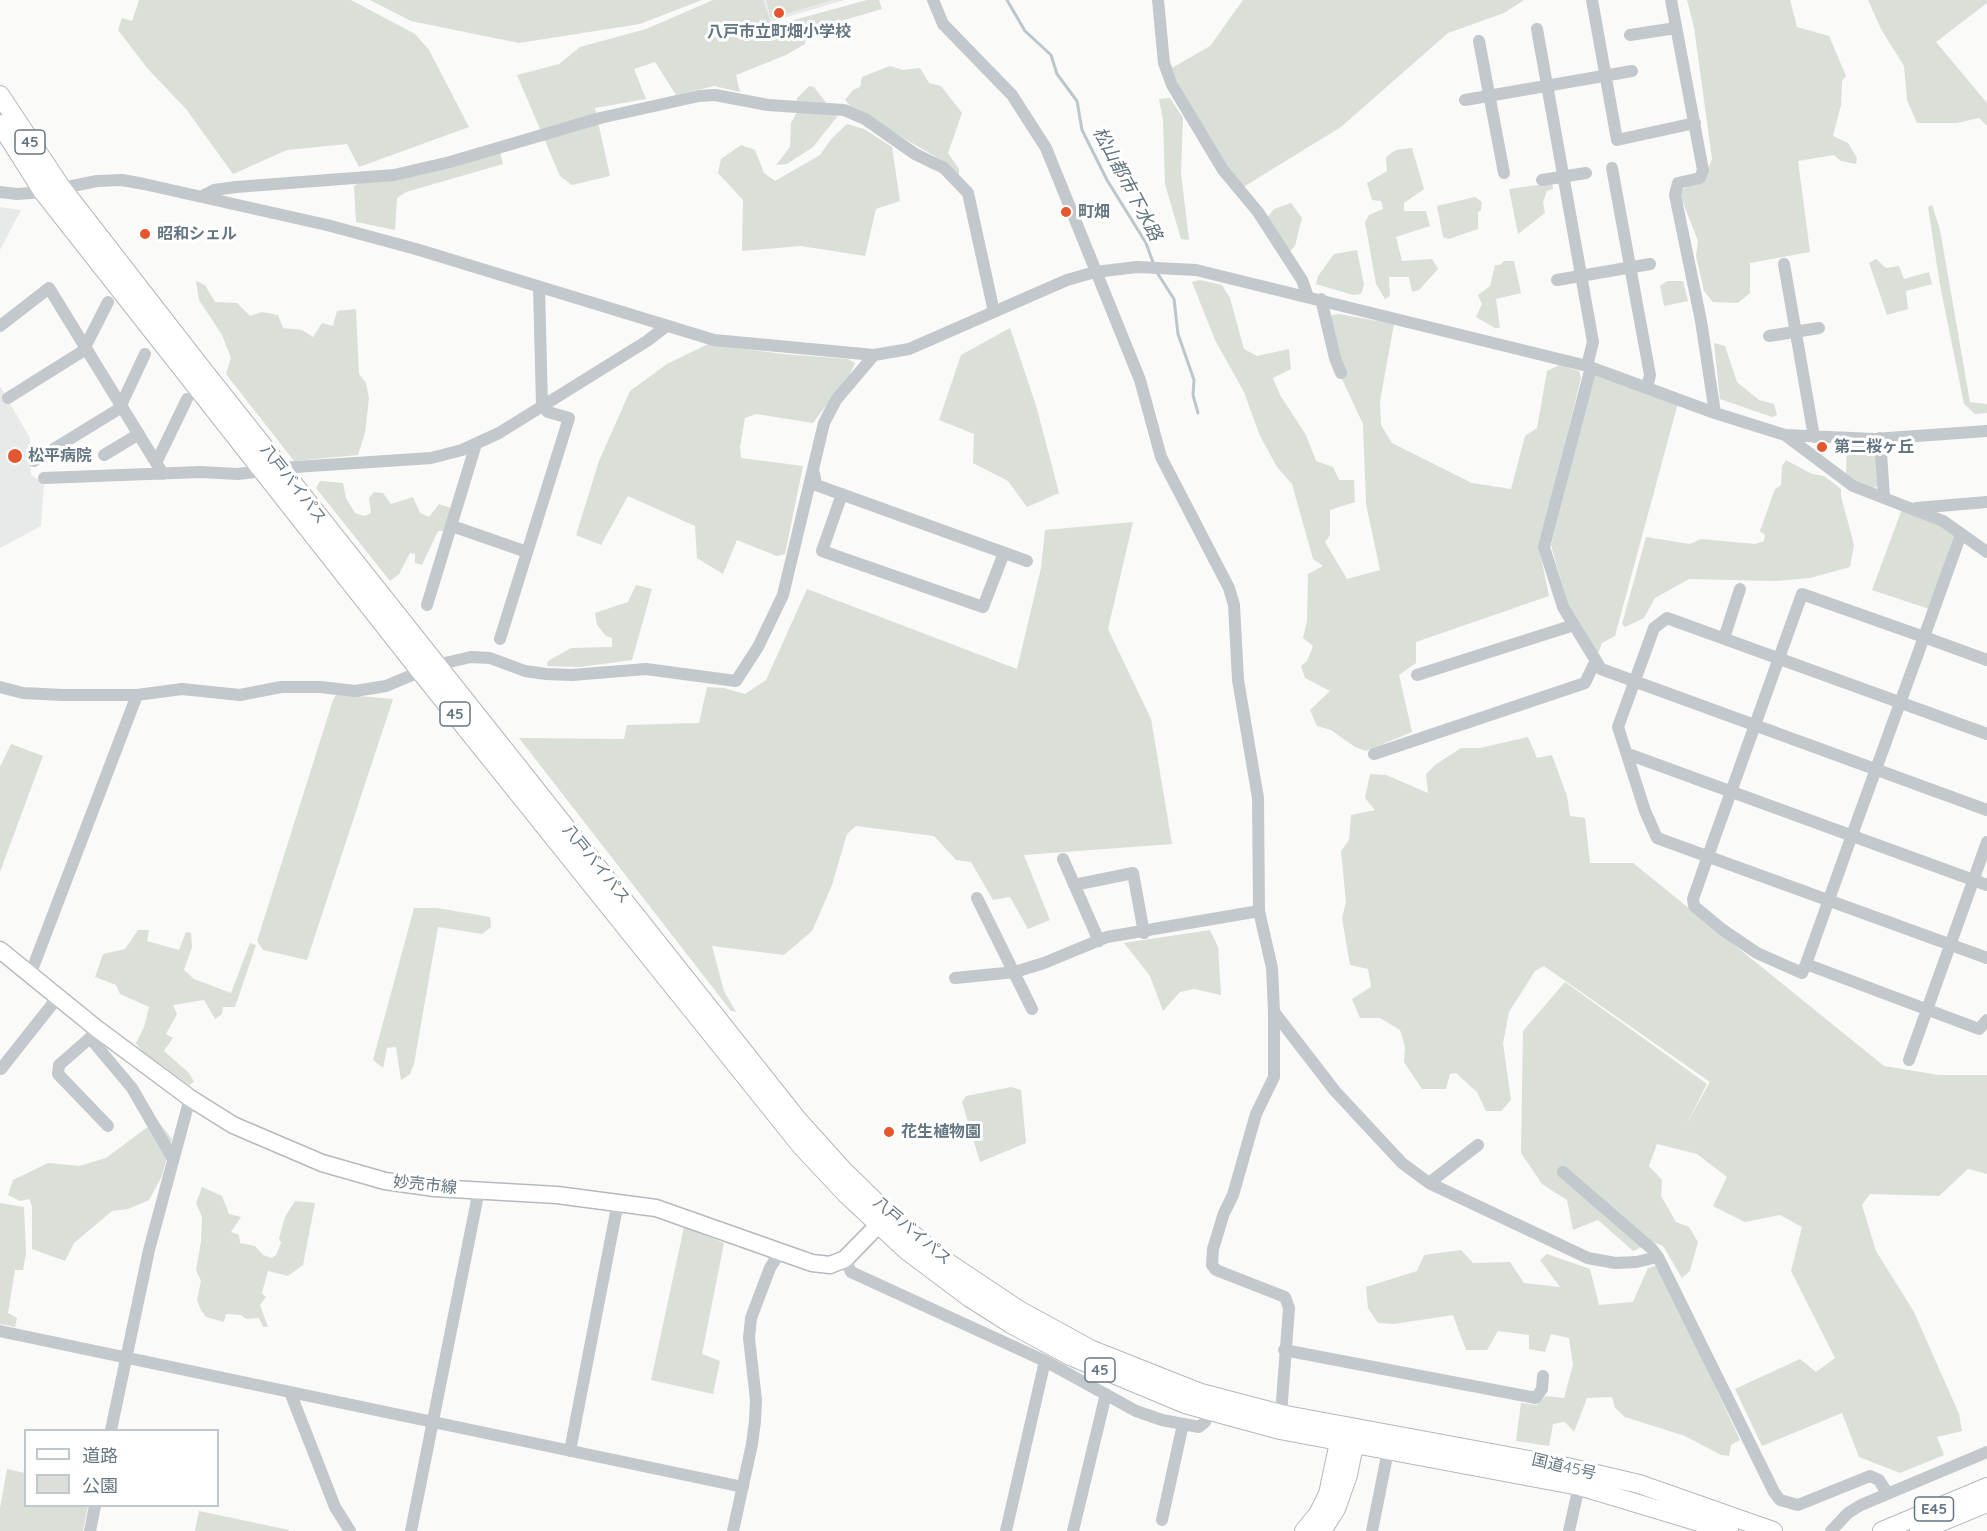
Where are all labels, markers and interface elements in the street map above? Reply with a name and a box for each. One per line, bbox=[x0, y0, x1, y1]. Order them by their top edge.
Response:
marker: 八戸市立町畑小学校 bbox=[772, 6, 786, 20]
place label: 八戸市立町畑小学校 bbox=[707, 22, 851, 42]
water label: 松山都市下水路 bbox=[1088, 123, 1166, 245]
road number: 45 bbox=[15, 130, 45, 154]
place label: 町畑 bbox=[1078, 202, 1110, 222]
marker: 町畑 bbox=[1059, 205, 1073, 219]
place label: 昭和シェル bbox=[157, 224, 237, 244]
marker: 昭和シェル bbox=[138, 227, 152, 241]
place label: 第二桜ヶ丘 bbox=[1834, 437, 1914, 457]
street label: 八戸バイパス bbox=[256, 440, 330, 528]
marker: 第二桜ヶ丘 bbox=[1815, 440, 1829, 454]
place label: 松平病院 bbox=[28, 446, 92, 466]
marker: 松平病院 bbox=[6, 447, 24, 465]
road number: 45 bbox=[440, 702, 470, 726]
street label: 八戸バイパス bbox=[558, 821, 634, 907]
place label: 花生植物園 bbox=[901, 1122, 981, 1142]
marker: 花生植物園 bbox=[882, 1125, 896, 1139]
street label: 妙売市線 bbox=[392, 1172, 458, 1198]
street label: 八戸バイパス bbox=[869, 1193, 955, 1269]
road number: 45 bbox=[1085, 1358, 1115, 1382]
legend bbox=[24, 1429, 219, 1507]
text: 道路 bbox=[82, 1444, 118, 1467]
street label: 国道45号 bbox=[1530, 1450, 1598, 1484]
text: 公園 bbox=[82, 1474, 118, 1497]
road number: E45 bbox=[1914, 1497, 1954, 1521]

